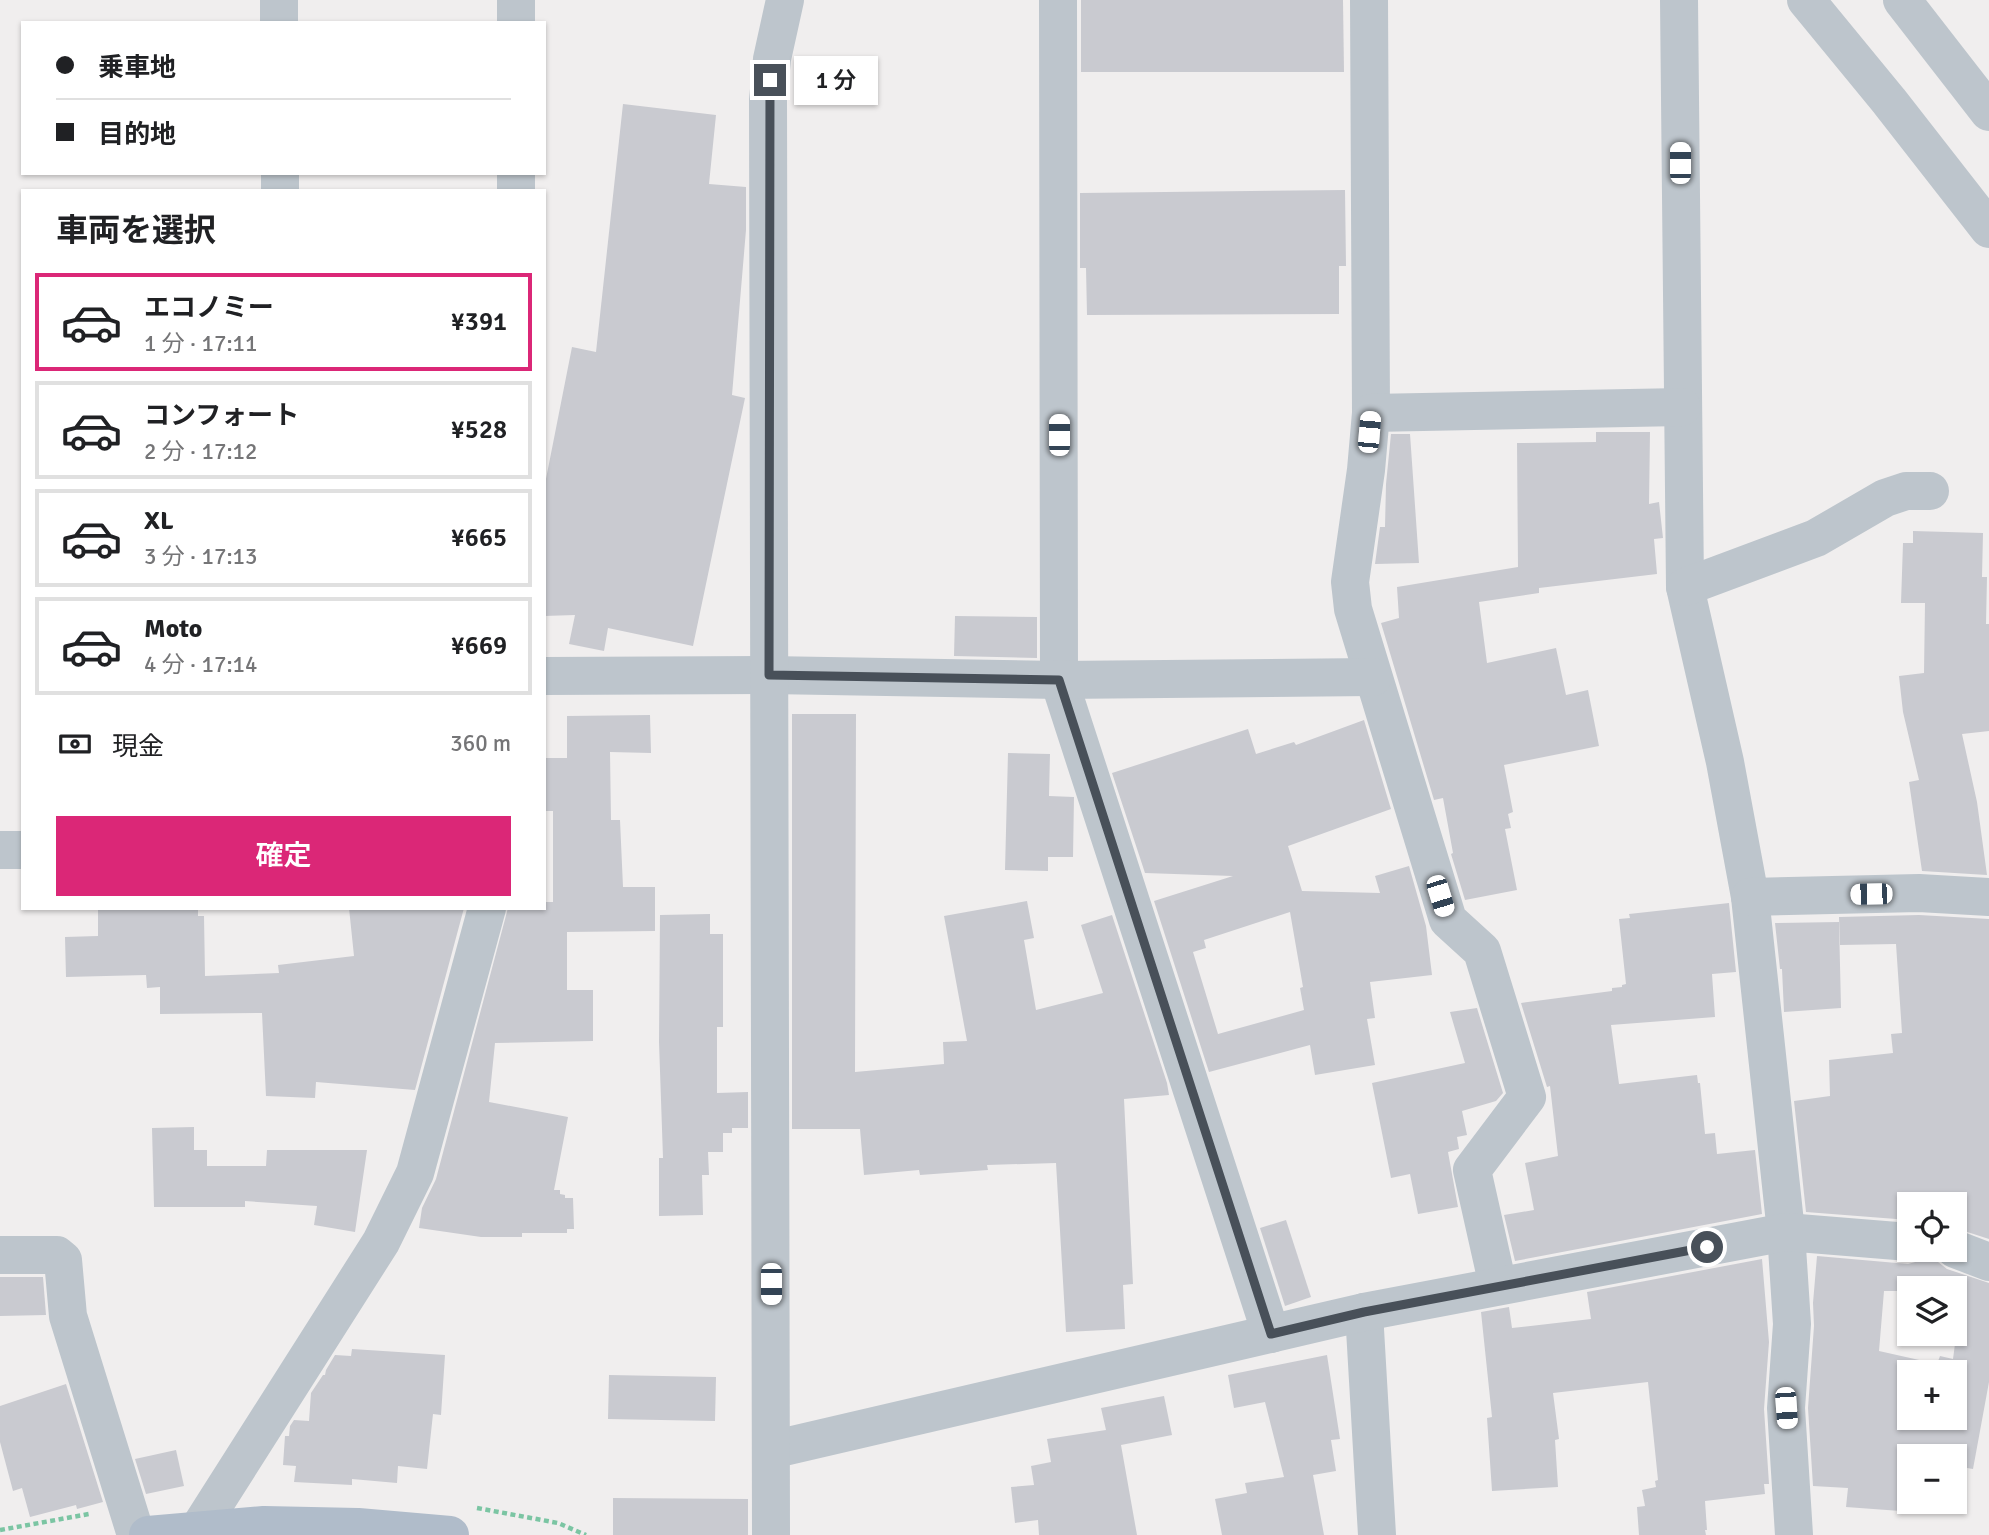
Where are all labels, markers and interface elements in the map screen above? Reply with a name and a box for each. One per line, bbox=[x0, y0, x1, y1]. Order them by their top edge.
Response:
text: 乗車地 bbox=[98, 52, 176, 84]
callout: 1 分 bbox=[794, 56, 878, 104]
route end bbox=[754, 64, 786, 96]
text: 1 分 bbox=[816, 66, 856, 95]
text: 目的地 bbox=[98, 119, 176, 151]
car bbox=[1670, 142, 1691, 184]
text: 車両を選択 bbox=[56, 211, 216, 250]
icon: car bbox=[60, 291, 123, 354]
text: エコノミー bbox=[144, 292, 274, 324]
text: ¥391 bbox=[451, 306, 507, 338]
text: 1 分 · 17:11 bbox=[144, 329, 257, 358]
icon: car bbox=[60, 399, 123, 462]
text: コンフォート bbox=[144, 400, 299, 432]
car bbox=[1357, 410, 1382, 454]
text: ¥528 bbox=[451, 414, 507, 446]
car bbox=[1049, 414, 1070, 456]
text: 2 分 · 17:12 bbox=[144, 437, 257, 466]
text: XL bbox=[144, 505, 174, 537]
icon: car bbox=[60, 507, 123, 570]
text: ¥665 bbox=[451, 522, 507, 554]
text: 3 分 · 17:13 bbox=[144, 542, 257, 571]
text: Moto bbox=[144, 613, 202, 645]
icon: car bbox=[60, 615, 123, 678]
text: ¥669 bbox=[451, 630, 507, 662]
text: 4 分 · 17:14 bbox=[144, 650, 257, 679]
icon: cash bbox=[56, 725, 94, 763]
text: 360 m bbox=[450, 729, 511, 758]
text: 現金 bbox=[112, 731, 164, 763]
button: 確定 bbox=[56, 816, 511, 896]
car bbox=[1424, 873, 1457, 919]
car bbox=[1850, 883, 1893, 905]
map controls bbox=[1897, 1192, 1967, 1514]
button: locate bbox=[1897, 1192, 1967, 1262]
route start bbox=[1691, 1231, 1723, 1263]
car bbox=[761, 1263, 782, 1305]
button: layers bbox=[1897, 1276, 1967, 1346]
button: + bbox=[1897, 1360, 1967, 1430]
car bbox=[1775, 1386, 1798, 1430]
button: − bbox=[1897, 1444, 1967, 1514]

